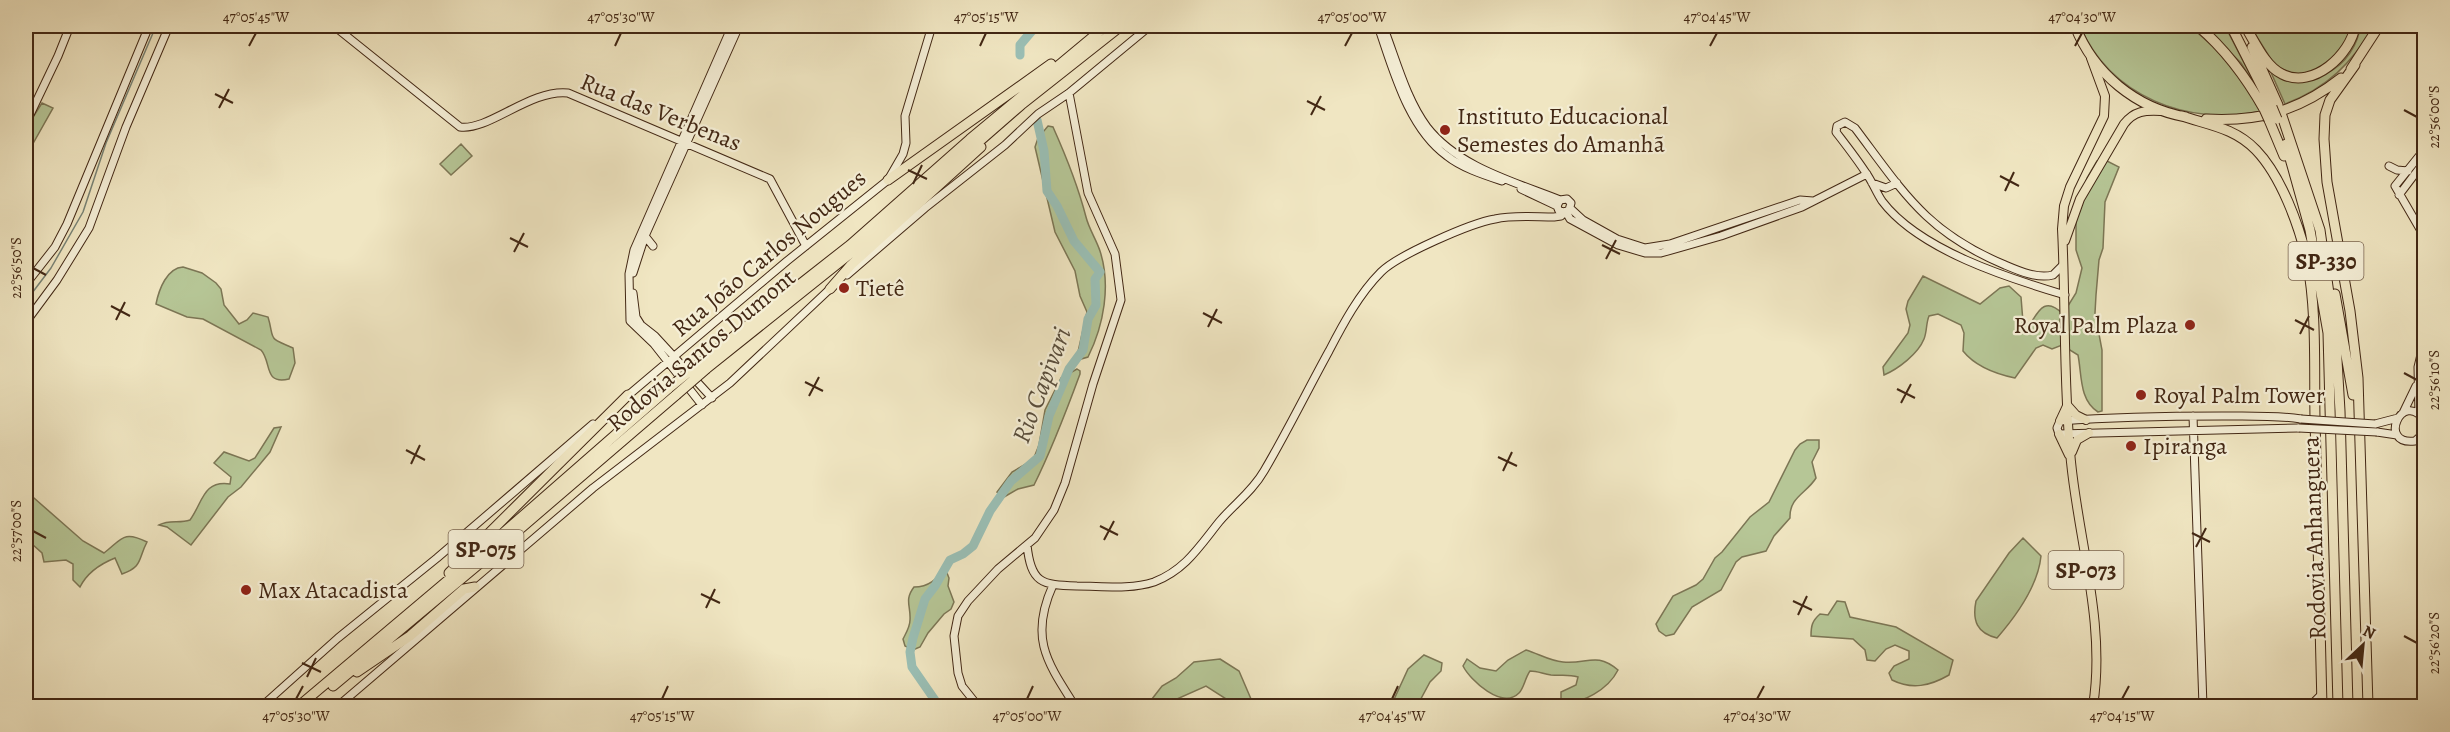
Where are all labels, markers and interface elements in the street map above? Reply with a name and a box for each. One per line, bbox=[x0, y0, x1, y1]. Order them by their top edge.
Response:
text: 47°05'45"W bbox=[223, 7, 289, 27]
text: 47°05'30"W bbox=[587, 7, 655, 27]
text: 47°05'15"W bbox=[954, 7, 1018, 27]
text: 47°05'00"W bbox=[1317, 7, 1387, 27]
text: 47°04'45"W bbox=[1684, 7, 1750, 27]
text: 47°04'30"W bbox=[2048, 7, 2116, 27]
street label: Rua das Verbenas bbox=[576, 65, 746, 159]
text: 22°56'00"S bbox=[2424, 85, 2444, 149]
place label: Instituto Educacional Semestes do Amanhã bbox=[1457, 100, 1668, 160]
marker: Instituto Educacional Semestes do Amanhã bbox=[1438, 123, 1452, 137]
street label: Rua João Carlos Nougues bbox=[665, 162, 873, 344]
text: 22°56'50"S bbox=[6, 237, 26, 299]
road number: SP-330 bbox=[2288, 242, 2364, 280]
street label: Rodovia Santos Dumont bbox=[600, 261, 802, 439]
place label: Tietê bbox=[856, 272, 905, 304]
marker: Tietê bbox=[837, 281, 851, 295]
place label: Royal Palm Plaza bbox=[2013, 309, 2179, 341]
marker: Royal Palm Plaza bbox=[2183, 318, 2197, 332]
water label: Rio Capivari bbox=[1003, 322, 1080, 448]
text: 22°56'10"S bbox=[2424, 350, 2444, 410]
place label: Royal Palm Tower bbox=[2153, 379, 2325, 411]
marker: Royal Palm Tower bbox=[2134, 388, 2148, 402]
place label: Ipiranga bbox=[2143, 430, 2228, 462]
street label: Rodovia Anhanguera bbox=[2294, 435, 2334, 640]
marker: Ipiranga bbox=[2124, 439, 2138, 453]
text: 22°57'00"S bbox=[6, 500, 26, 562]
road number: SP-075 bbox=[448, 530, 524, 568]
road number: SP-073 bbox=[2048, 551, 2124, 589]
place label: Max Atacadista bbox=[258, 574, 409, 606]
marker: Max Atacadista bbox=[239, 583, 253, 597]
text: 22°56'20"S bbox=[2424, 612, 2444, 674]
north arrow bbox=[2333, 615, 2393, 675]
text: N bbox=[2359, 620, 2380, 645]
text: 47°05'30"W bbox=[262, 706, 330, 726]
text: 47°05'15"W bbox=[630, 706, 694, 726]
text: 47°05'00"W bbox=[992, 706, 1062, 726]
text: 47°04'45"W bbox=[1359, 706, 1425, 726]
text: 47°04'30"W bbox=[1723, 706, 1791, 726]
text: 47°04'15"W bbox=[2089, 706, 2155, 726]

